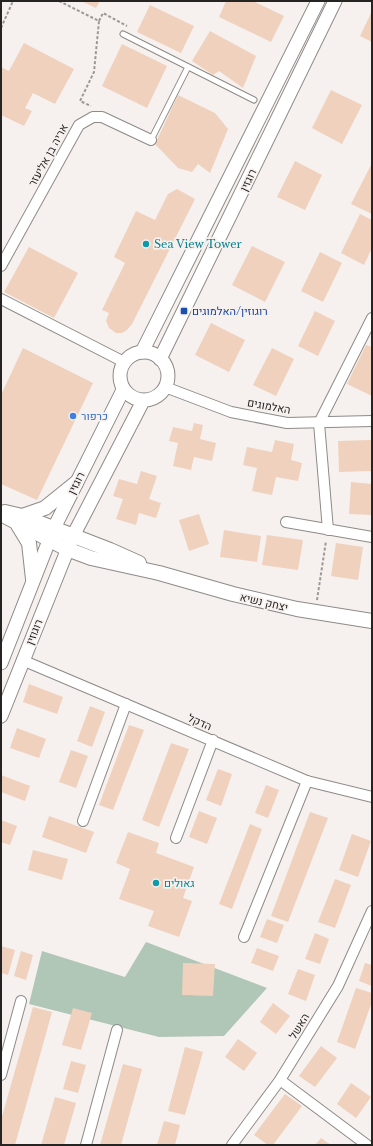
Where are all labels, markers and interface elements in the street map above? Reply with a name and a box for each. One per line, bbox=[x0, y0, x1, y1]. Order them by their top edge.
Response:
street label: אריה בן אליעזר bbox=[25, 121, 71, 189]
street label: רוגזין bbox=[237, 166, 259, 194]
place label: Sea View Tower bbox=[154, 237, 242, 251]
marker: Sea View Tower bbox=[141, 239, 151, 249]
place label: רוגוזין/האלמוגים bbox=[192, 304, 268, 318]
marker: רוגוזין/האלמוגים bbox=[179, 306, 189, 316]
street label: האלמוגים bbox=[246, 395, 292, 417]
place label: כרפור bbox=[81, 409, 108, 423]
marker: כרפור bbox=[68, 411, 78, 421]
street label: רוגזין bbox=[64, 469, 88, 497]
street label: יצחק נשיא bbox=[238, 590, 290, 614]
street label: רוגוזין bbox=[23, 617, 45, 647]
street label: הדקל bbox=[186, 711, 214, 733]
place label: גאולים bbox=[164, 876, 195, 890]
marker: גאולים bbox=[151, 878, 161, 888]
street label: האשל bbox=[286, 1010, 312, 1042]

